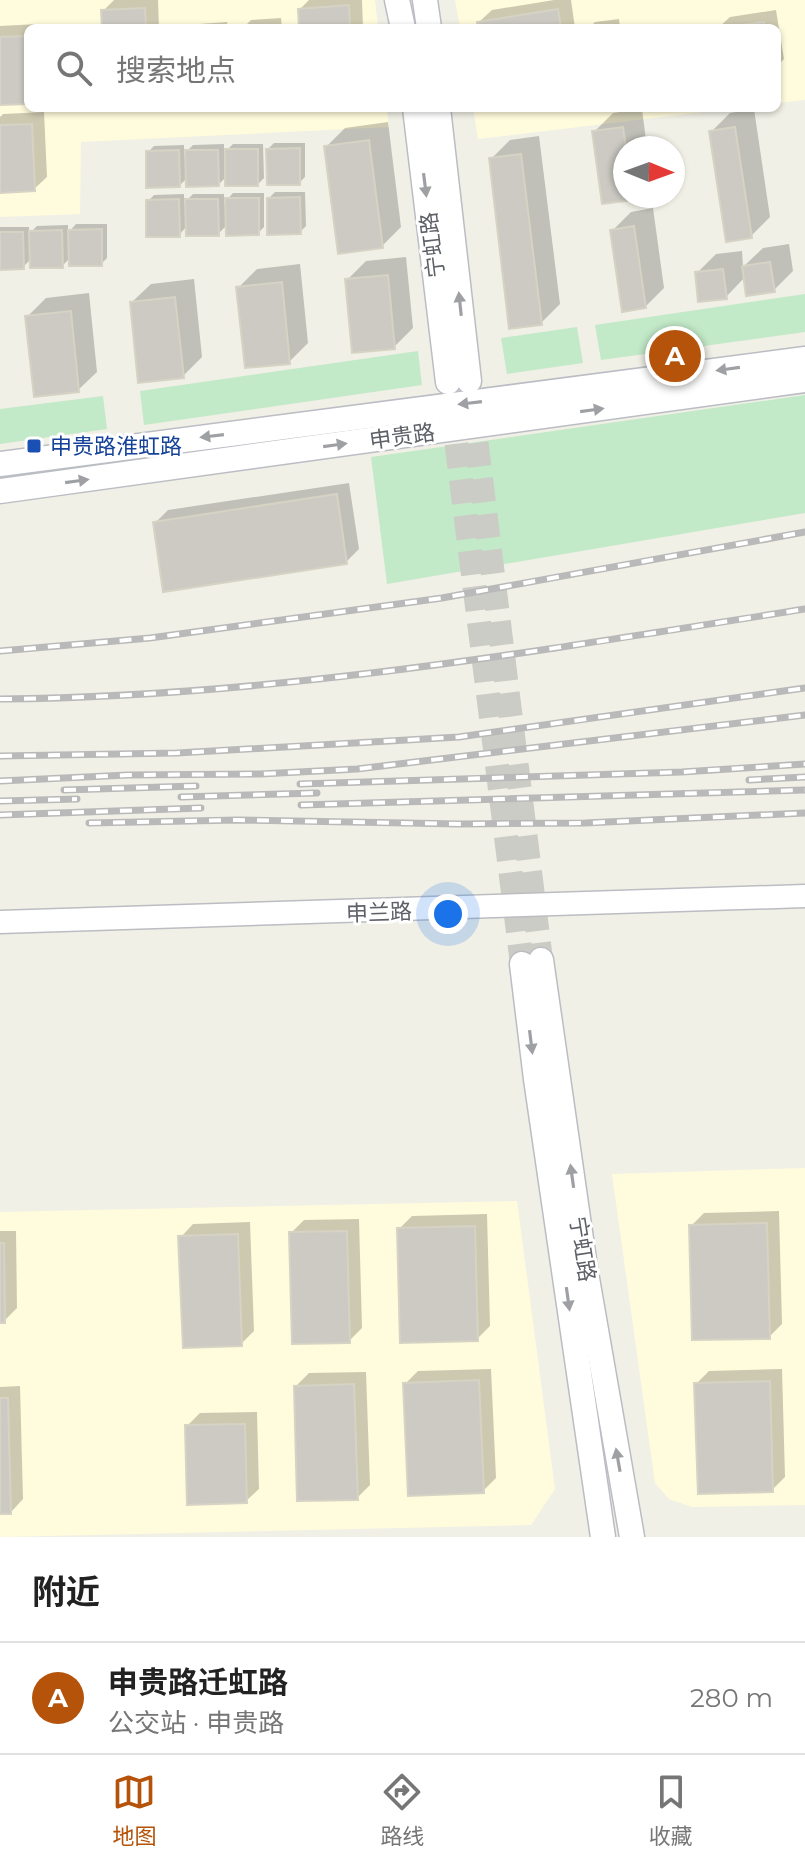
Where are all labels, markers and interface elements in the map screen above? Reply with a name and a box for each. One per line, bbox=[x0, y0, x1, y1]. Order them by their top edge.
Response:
search box bbox=[24, 24, 781, 112]
icon: search bbox=[52, 46, 96, 90]
text: 搜索地点 bbox=[116, 52, 236, 89]
north arrow bbox=[613, 136, 685, 208]
one-way arrow bbox=[418, 173, 431, 198]
street label: 宁虹路 bbox=[415, 211, 450, 279]
one-way arrow bbox=[454, 291, 467, 316]
pin: A bbox=[649, 326, 701, 386]
one-way arrow bbox=[715, 363, 740, 376]
one-way arrow bbox=[457, 397, 482, 410]
one-way arrow bbox=[580, 403, 605, 416]
street label: 申贵路 bbox=[368, 419, 437, 454]
one-way arrow bbox=[199, 430, 224, 443]
place label: 申贵路淮虹路 bbox=[50, 433, 182, 460]
marker: 申贵路淮虹路 bbox=[25, 437, 43, 455]
one-way arrow bbox=[323, 438, 348, 451]
one-way arrow bbox=[65, 474, 90, 487]
your location bbox=[428, 894, 468, 934]
street label: 申兰路 bbox=[346, 898, 412, 927]
one-way arrow bbox=[525, 1030, 538, 1055]
one-way arrow bbox=[565, 1163, 578, 1188]
street label: 宁虹路 bbox=[564, 1214, 601, 1284]
one-way arrow bbox=[562, 1287, 575, 1312]
one-way arrow bbox=[612, 1447, 624, 1472]
text: 附近 bbox=[32, 1571, 100, 1613]
text: 申贵路迁虹路 bbox=[108, 1664, 288, 1701]
text: A bbox=[48, 1682, 68, 1714]
text: 280 m bbox=[690, 1682, 773, 1714]
text: 公交站 · 申贵路 bbox=[108, 1707, 284, 1739]
tab: 地图 bbox=[112, 1770, 156, 1850]
tab: 路线 bbox=[380, 1770, 425, 1850]
tab: 收藏 bbox=[649, 1770, 693, 1850]

